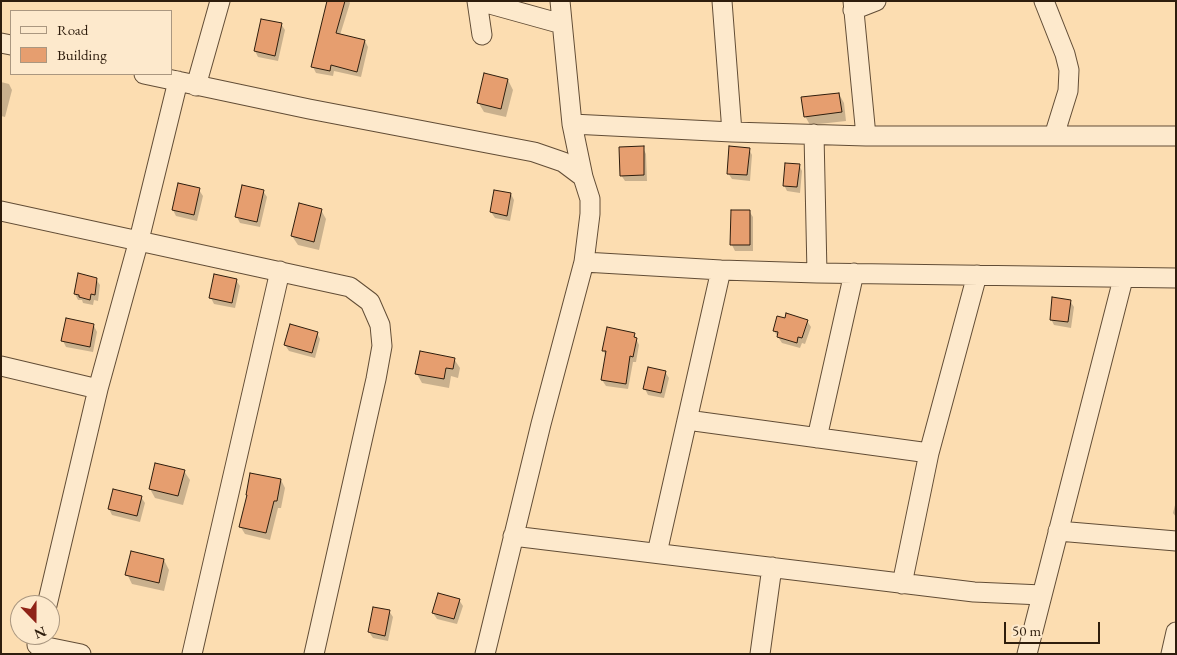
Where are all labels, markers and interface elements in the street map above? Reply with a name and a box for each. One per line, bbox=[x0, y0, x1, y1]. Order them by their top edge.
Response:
legend bbox=[10, 10, 172, 75]
text: Road bbox=[57, 20, 88, 39]
text: Building bbox=[57, 45, 107, 64]
north arrow bbox=[10, 595, 60, 645]
scale bar bbox=[1007, 612, 1103, 644]
text: 50 m bbox=[1012, 621, 1041, 640]
text: N bbox=[32, 623, 49, 643]

